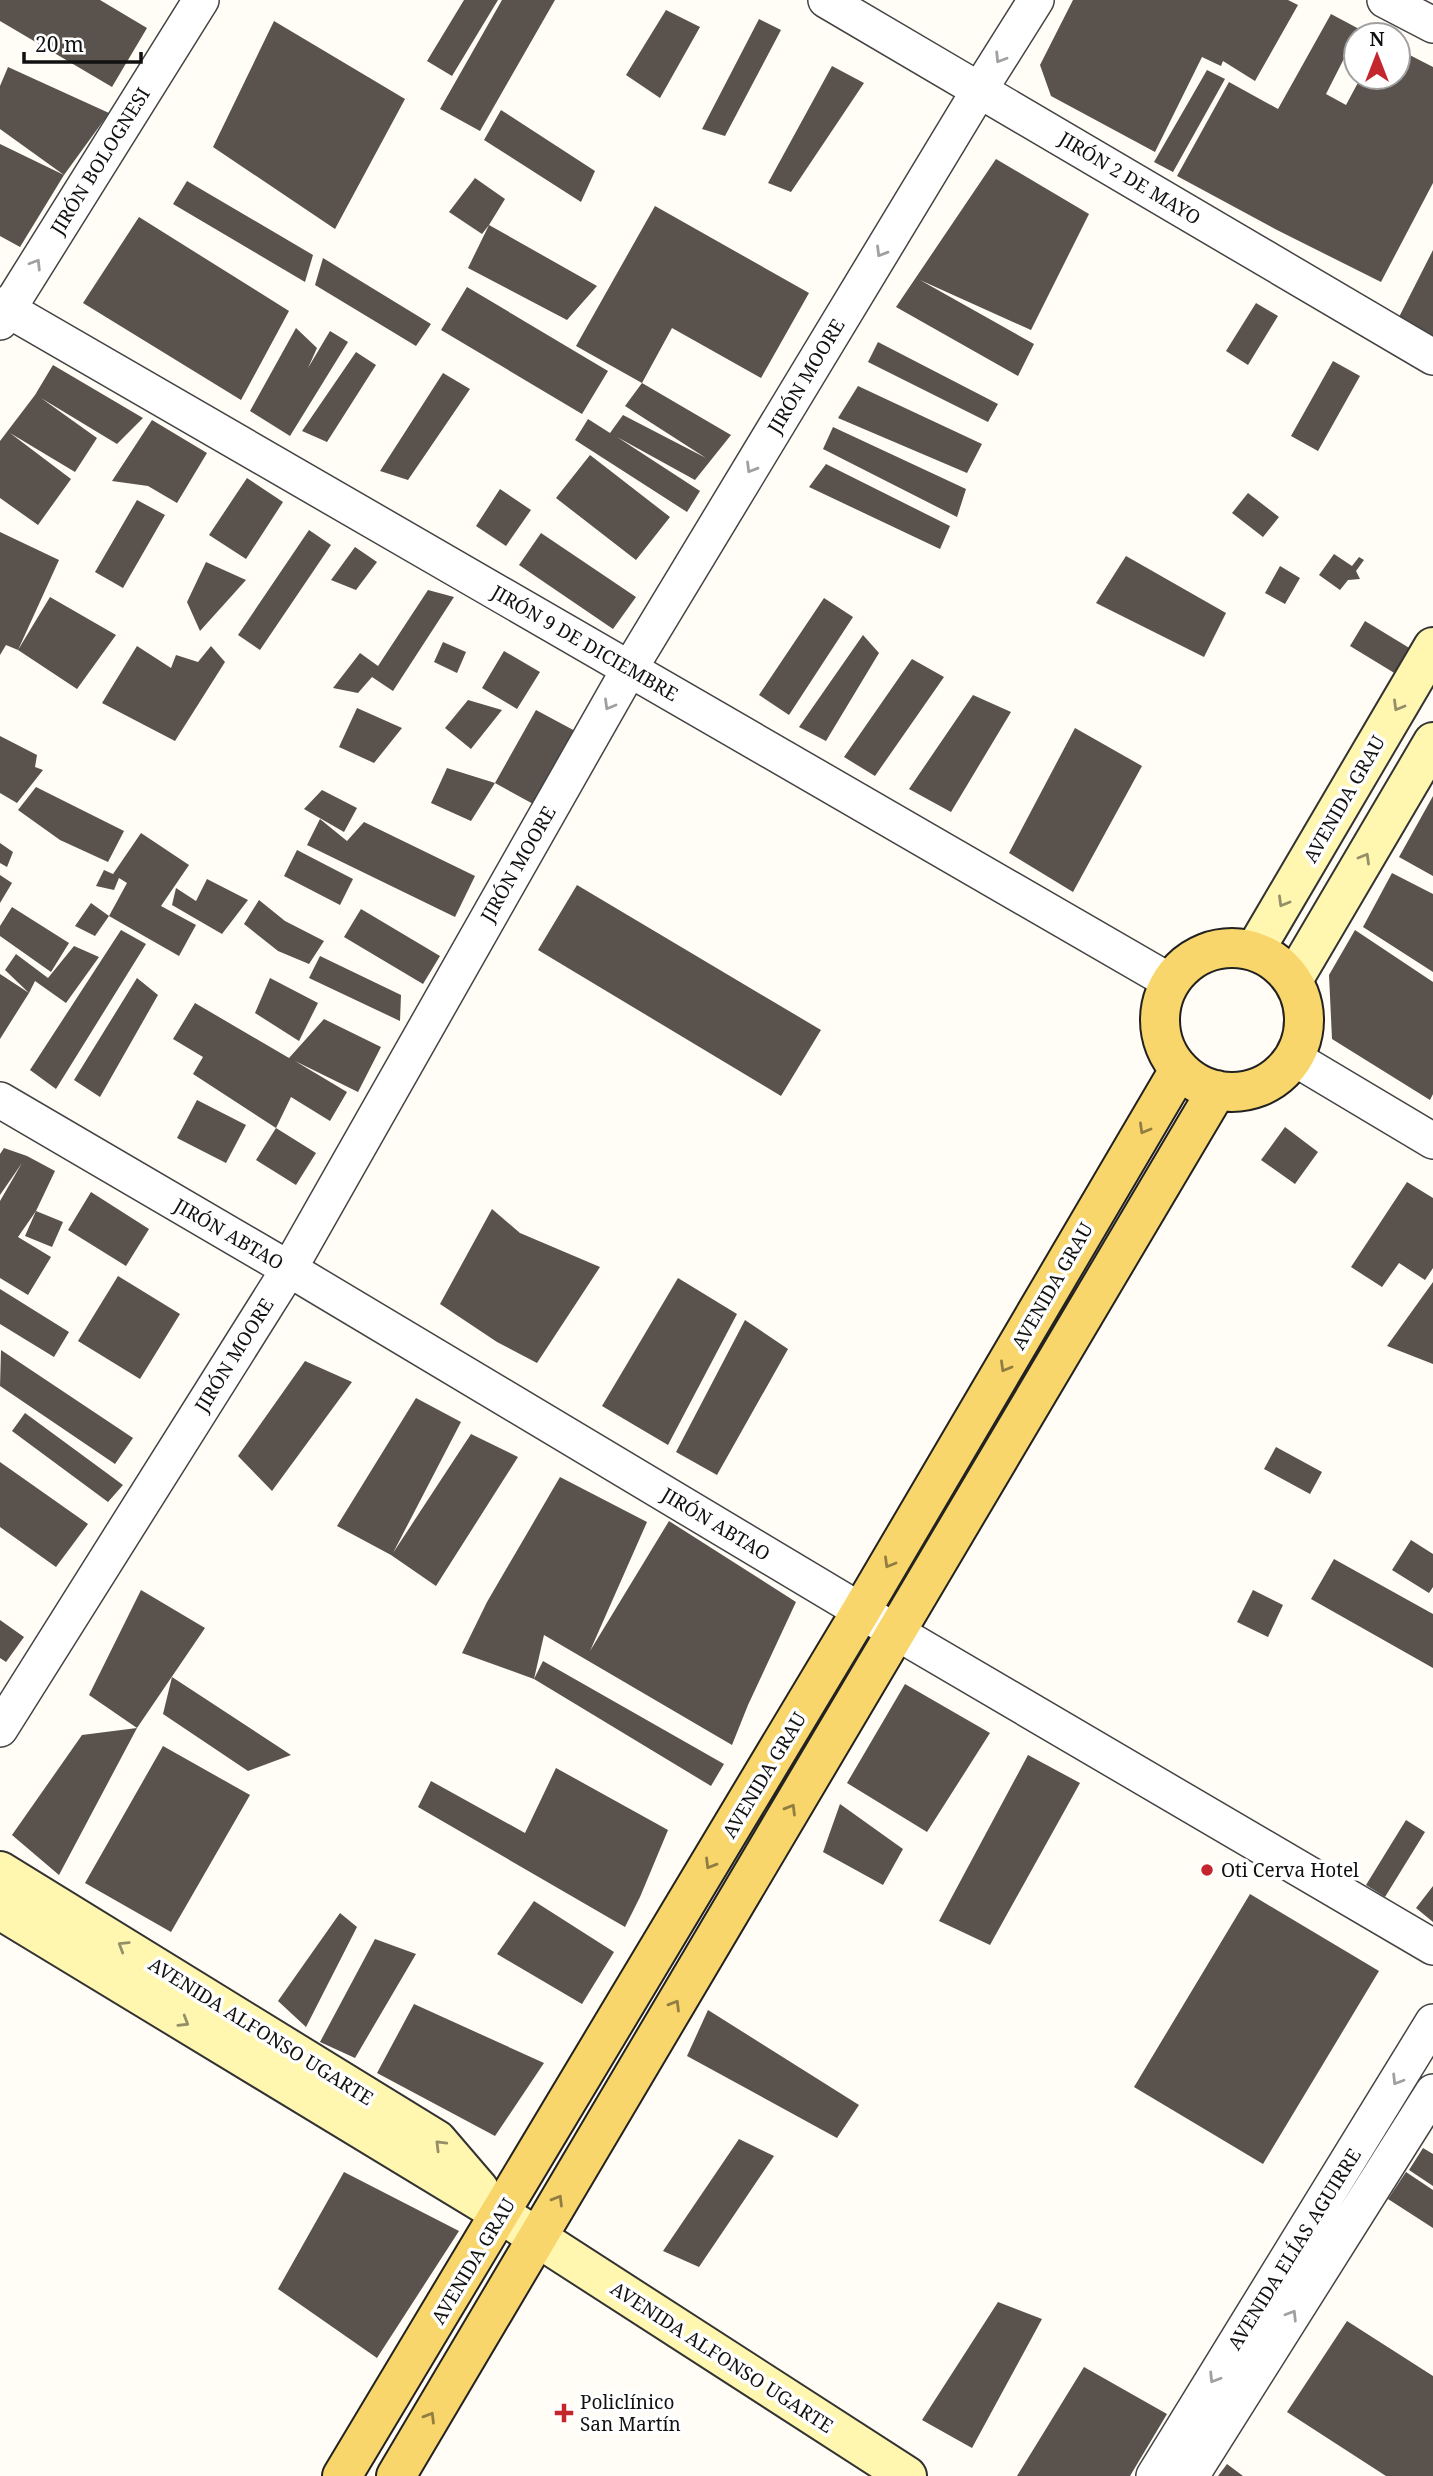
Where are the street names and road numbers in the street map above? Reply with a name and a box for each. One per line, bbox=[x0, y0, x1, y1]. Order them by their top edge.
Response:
street label: JIRÓN BOLOGNESI bbox=[44, 82, 156, 240]
street label: JIRÓN 2 DE MAYO bbox=[1054, 125, 1206, 231]
street label: JIRÓN MOORE bbox=[761, 314, 851, 439]
street label: JIRÓN 9 DE DICIEMBRE bbox=[486, 578, 683, 707]
street label: AVENIDA GRAU bbox=[1297, 730, 1391, 867]
street label: JIRÓN MOORE bbox=[474, 801, 562, 928]
street label: JIRÓN ABTAO bbox=[169, 1192, 289, 1276]
street label: AVENIDA GRAU bbox=[1005, 1217, 1099, 1354]
street label: JIRÓN MOORE bbox=[188, 1293, 279, 1418]
street label: JIRÓN ABTAO bbox=[656, 1481, 775, 1567]
street label: AVENIDA GRAU bbox=[716, 1707, 812, 1843]
street label: AVENIDA ALFONSO UGARTE bbox=[144, 1951, 378, 2111]
street label: AVENIDA ELÍAS AGUIRRE bbox=[1221, 2143, 1367, 2355]
street label: AVENIDA GRAU bbox=[425, 2193, 521, 2329]
street label: AVENIDA ALFONSO UGARTE bbox=[606, 2275, 838, 2439]

